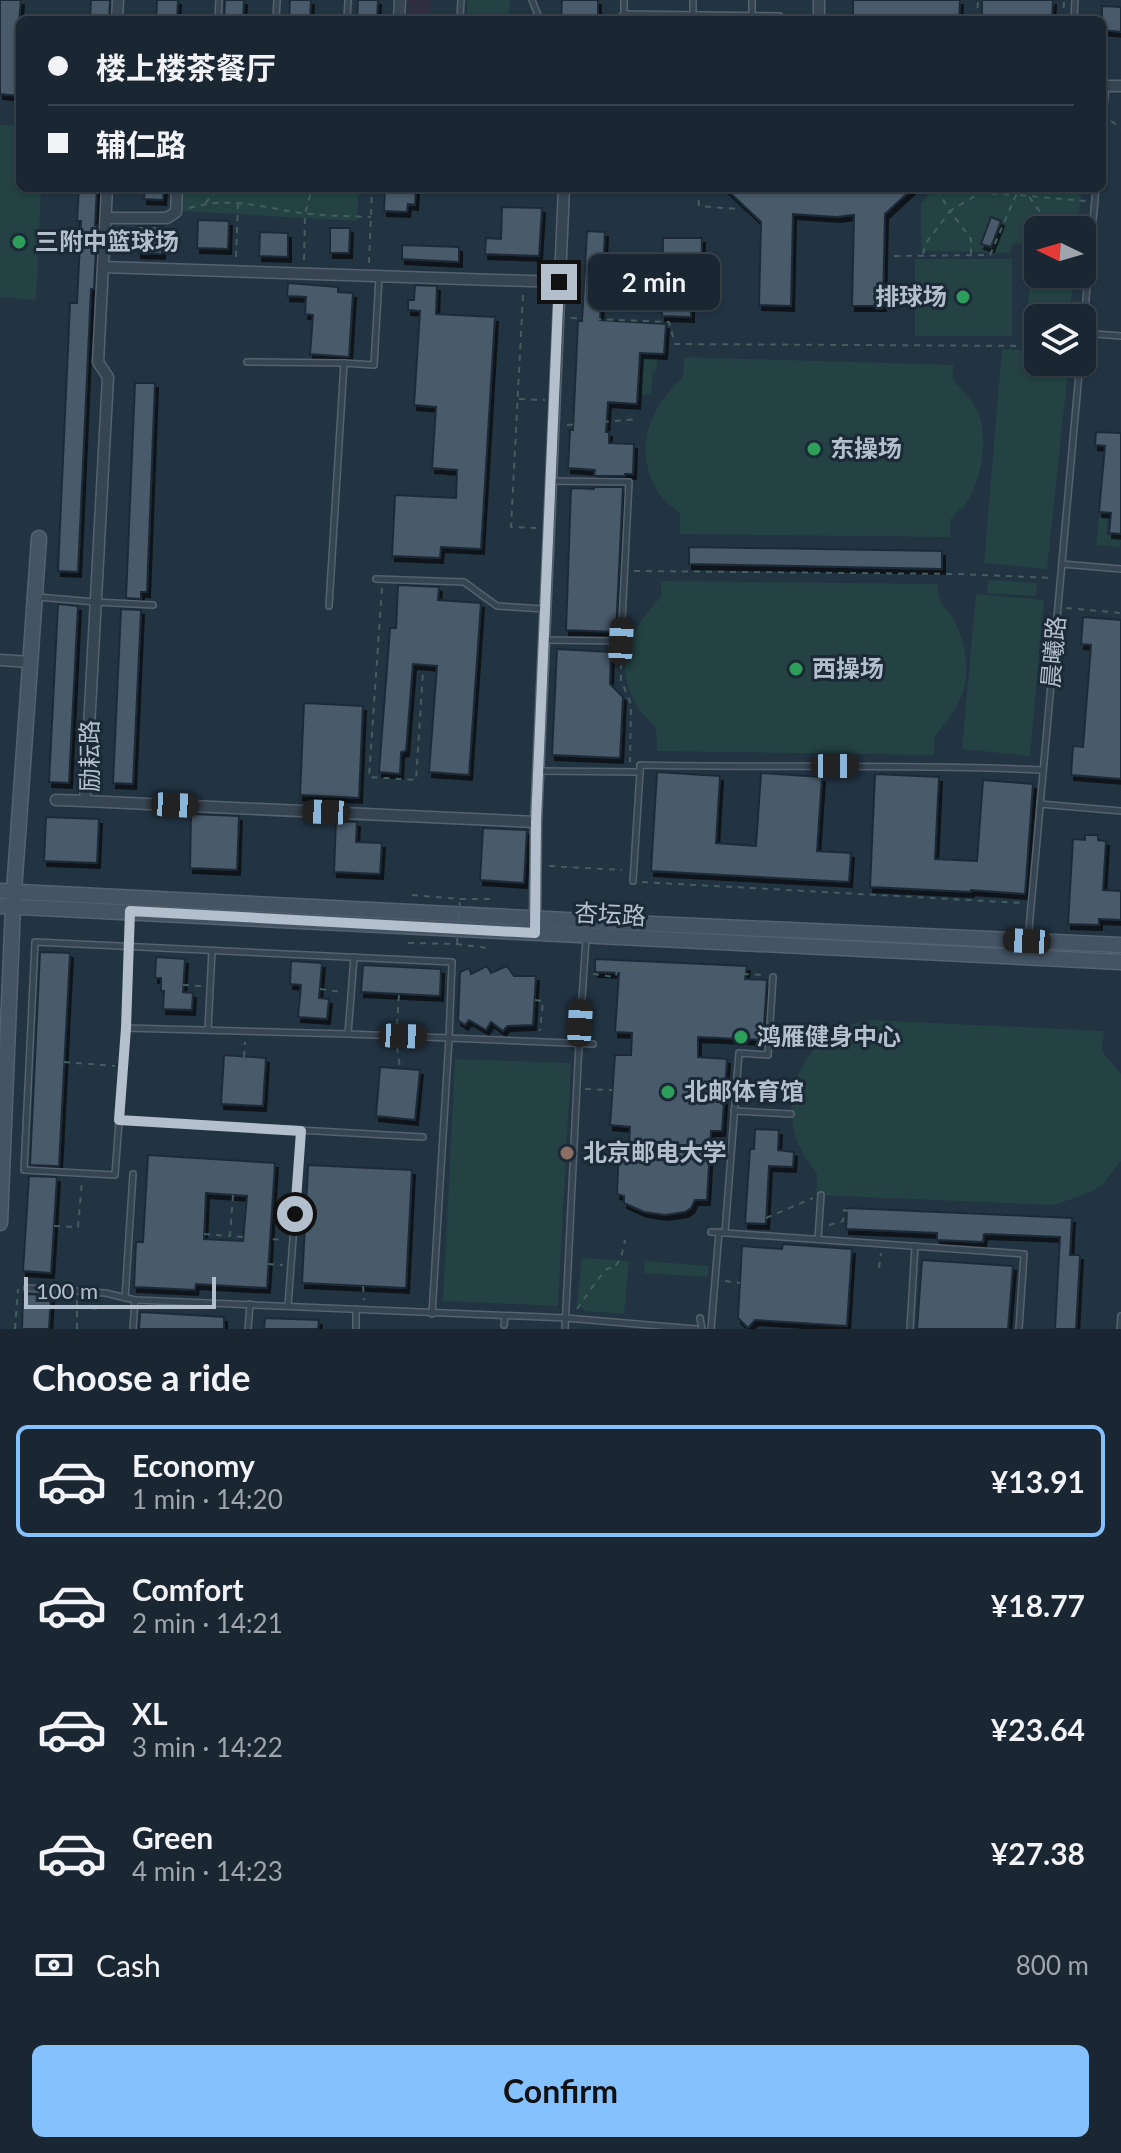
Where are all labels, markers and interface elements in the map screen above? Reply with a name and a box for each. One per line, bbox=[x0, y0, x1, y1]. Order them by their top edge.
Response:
text: 楼上楼茶餐厅 bbox=[96, 49, 276, 85]
text: 辅仁路 bbox=[96, 126, 186, 162]
north arrow bbox=[1024, 216, 1096, 288]
map controls bbox=[1024, 216, 1096, 376]
place label: 三附中篮球场 bbox=[35, 226, 179, 255]
marker: 三附中篮球场 bbox=[10, 233, 28, 251]
callout: 2 min bbox=[587, 254, 719, 310]
route end bbox=[541, 264, 577, 300]
text: 2 min bbox=[622, 266, 686, 298]
place label: 排球场 bbox=[875, 281, 947, 310]
marker: 排球场 bbox=[954, 288, 972, 306]
button: layers bbox=[1024, 304, 1096, 376]
place label: 东操场 bbox=[830, 433, 902, 462]
marker: 东操场 bbox=[805, 440, 823, 458]
street label: 晨曦路 bbox=[1035, 615, 1070, 689]
car bbox=[608, 616, 634, 666]
place label: 西操场 bbox=[812, 653, 884, 682]
marker: 西操场 bbox=[787, 660, 805, 678]
street label: 励耘路 bbox=[74, 720, 103, 792]
car bbox=[811, 754, 859, 778]
car bbox=[150, 792, 200, 818]
car bbox=[302, 799, 350, 825]
street label: 杏坛路 bbox=[573, 897, 647, 930]
car bbox=[1002, 928, 1052, 954]
car bbox=[567, 998, 593, 1048]
place label: 鸿雁健身中心 bbox=[757, 1021, 901, 1050]
car bbox=[379, 1023, 427, 1049]
marker: 鸿雁健身中心 bbox=[732, 1028, 750, 1046]
place label: 北邮体育馆 bbox=[684, 1076, 804, 1105]
marker: 北邮体育馆 bbox=[659, 1083, 677, 1101]
place label: 北京邮电大学 bbox=[583, 1137, 727, 1166]
marker: 北京邮电大学 bbox=[558, 1144, 576, 1162]
route start bbox=[277, 1196, 313, 1232]
scale bar bbox=[24, 1273, 216, 1309]
text: 100 m bbox=[36, 1277, 98, 1304]
text: Choose a ride bbox=[32, 1355, 251, 1399]
icon: car bbox=[36, 1445, 108, 1517]
text: Economy bbox=[132, 1447, 255, 1483]
text: ¥13.91 bbox=[991, 1463, 1085, 1499]
text: 1 min · 14:20 bbox=[132, 1483, 283, 1515]
icon: car bbox=[36, 1569, 108, 1641]
text: Comfort bbox=[132, 1571, 244, 1607]
text: ¥18.77 bbox=[991, 1587, 1085, 1623]
text: 2 min · 14:21 bbox=[132, 1607, 283, 1639]
icon: car bbox=[36, 1693, 108, 1765]
text: XL bbox=[132, 1695, 168, 1731]
text: ¥23.64 bbox=[991, 1711, 1085, 1747]
text: 3 min · 14:22 bbox=[132, 1731, 283, 1763]
icon: car bbox=[36, 1817, 108, 1889]
text: Green bbox=[132, 1819, 213, 1855]
text: ¥27.38 bbox=[991, 1835, 1085, 1871]
text: 4 min · 14:23 bbox=[132, 1855, 283, 1887]
icon: cash bbox=[32, 1943, 76, 1987]
text: Cash bbox=[96, 1947, 161, 1983]
text: 800 m bbox=[1016, 1949, 1089, 1981]
button: Confirm bbox=[32, 2045, 1089, 2137]

